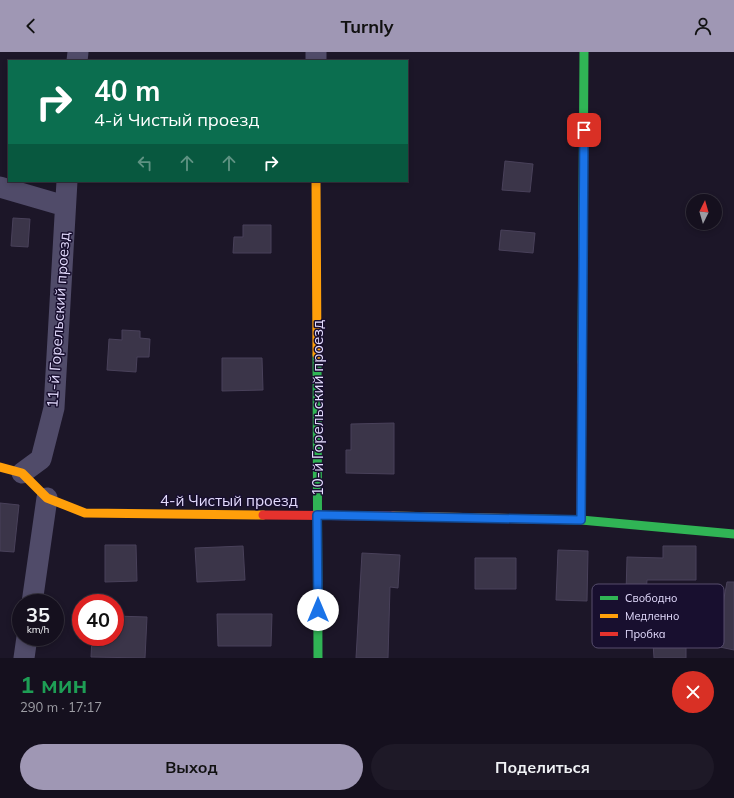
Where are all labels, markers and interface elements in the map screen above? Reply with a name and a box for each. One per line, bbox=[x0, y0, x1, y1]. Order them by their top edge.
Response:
icon: back bbox=[20, 15, 42, 37]
text: Turnly bbox=[341, 15, 393, 38]
icon: person bbox=[692, 15, 714, 37]
text: 40 m bbox=[94, 73, 160, 108]
icon: right bbox=[28, 76, 80, 128]
text: 4-й Чистый проезд bbox=[94, 108, 260, 131]
pin bbox=[567, 113, 601, 147]
icon: arrive bbox=[573, 119, 595, 141]
icon: left bbox=[134, 152, 156, 174]
icon: ahead bbox=[176, 152, 198, 174]
icon: ahead bbox=[218, 152, 240, 174]
icon: right bbox=[260, 152, 282, 174]
north arrow bbox=[686, 194, 722, 230]
map controls bbox=[686, 194, 722, 230]
street label: 11-й Горельский проезд bbox=[42, 231, 74, 409]
street label: 10-й Горельский проезд bbox=[308, 320, 327, 496]
street label: 4-й Чистый проезд bbox=[160, 491, 298, 510]
legend bbox=[592, 584, 724, 648]
position arrow bbox=[297, 589, 339, 631]
text: Свободно bbox=[625, 591, 678, 605]
speed limit sign: 40 bbox=[72, 594, 124, 646]
text: 35 bbox=[26, 602, 50, 627]
text: Медленно bbox=[625, 609, 679, 623]
text: km/h bbox=[27, 623, 49, 636]
text: Пробка bbox=[625, 627, 666, 641]
text: 1 мин bbox=[20, 669, 87, 699]
button: close bbox=[672, 671, 714, 713]
text: 290 m · 17:17 bbox=[20, 699, 102, 715]
button: Выход bbox=[20, 744, 363, 790]
button: Поделиться bbox=[371, 744, 714, 790]

